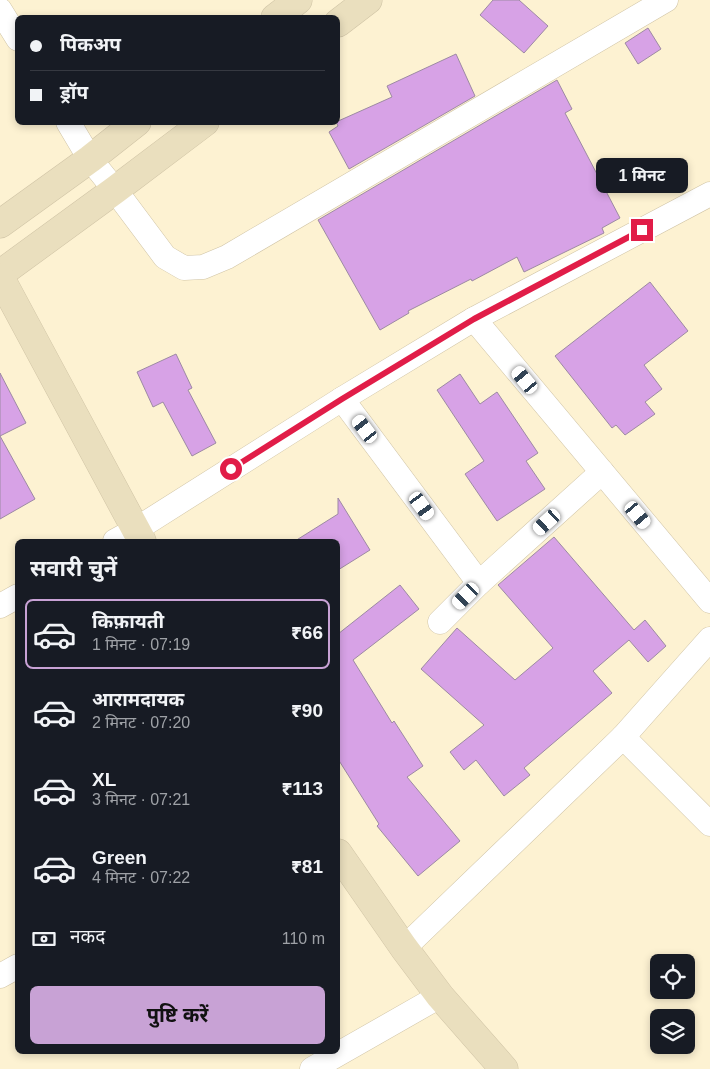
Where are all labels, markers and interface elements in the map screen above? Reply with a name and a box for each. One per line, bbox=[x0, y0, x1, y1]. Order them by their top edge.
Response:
text: पिकअप bbox=[60, 34, 121, 55]
text: ड्रॉप bbox=[60, 82, 88, 103]
callout: 1 मिनट bbox=[596, 158, 688, 192]
text: 1 मिनट bbox=[619, 167, 665, 184]
route end bbox=[631, 219, 653, 241]
car bbox=[509, 364, 540, 396]
car bbox=[349, 413, 380, 445]
route start bbox=[220, 458, 242, 480]
car bbox=[407, 489, 436, 523]
car bbox=[622, 499, 653, 531]
car bbox=[530, 506, 563, 538]
text: सवारी चुनें bbox=[30, 556, 117, 581]
car bbox=[450, 580, 481, 612]
text: किफ़ायती bbox=[92, 611, 164, 632]
icon: car bbox=[32, 612, 77, 657]
text: ₹66 bbox=[291, 622, 323, 643]
text: 1 मिनट · 07:19 bbox=[92, 636, 190, 653]
text: आरामदायक bbox=[92, 689, 184, 710]
icon: car bbox=[32, 690, 77, 735]
text: ₹90 bbox=[291, 700, 323, 721]
text: 2 मिनट · 07:20 bbox=[92, 714, 190, 731]
icon: car bbox=[32, 768, 77, 813]
text: XL bbox=[92, 769, 116, 790]
text: ₹113 bbox=[281, 778, 323, 799]
text: 3 मिनट · 07:21 bbox=[92, 791, 190, 808]
icon: car bbox=[32, 846, 77, 891]
text: Green bbox=[92, 847, 147, 868]
text: ₹81 bbox=[291, 856, 323, 877]
text: 4 मिनट · 07:22 bbox=[92, 869, 190, 886]
icon: cash bbox=[30, 925, 58, 953]
text: नकद bbox=[70, 926, 105, 947]
text: 110 m bbox=[282, 930, 325, 947]
map controls bbox=[650, 954, 695, 1054]
button: locate bbox=[650, 954, 695, 999]
button: पुष्टि करें bbox=[30, 986, 325, 1044]
button: layers bbox=[650, 1009, 695, 1054]

